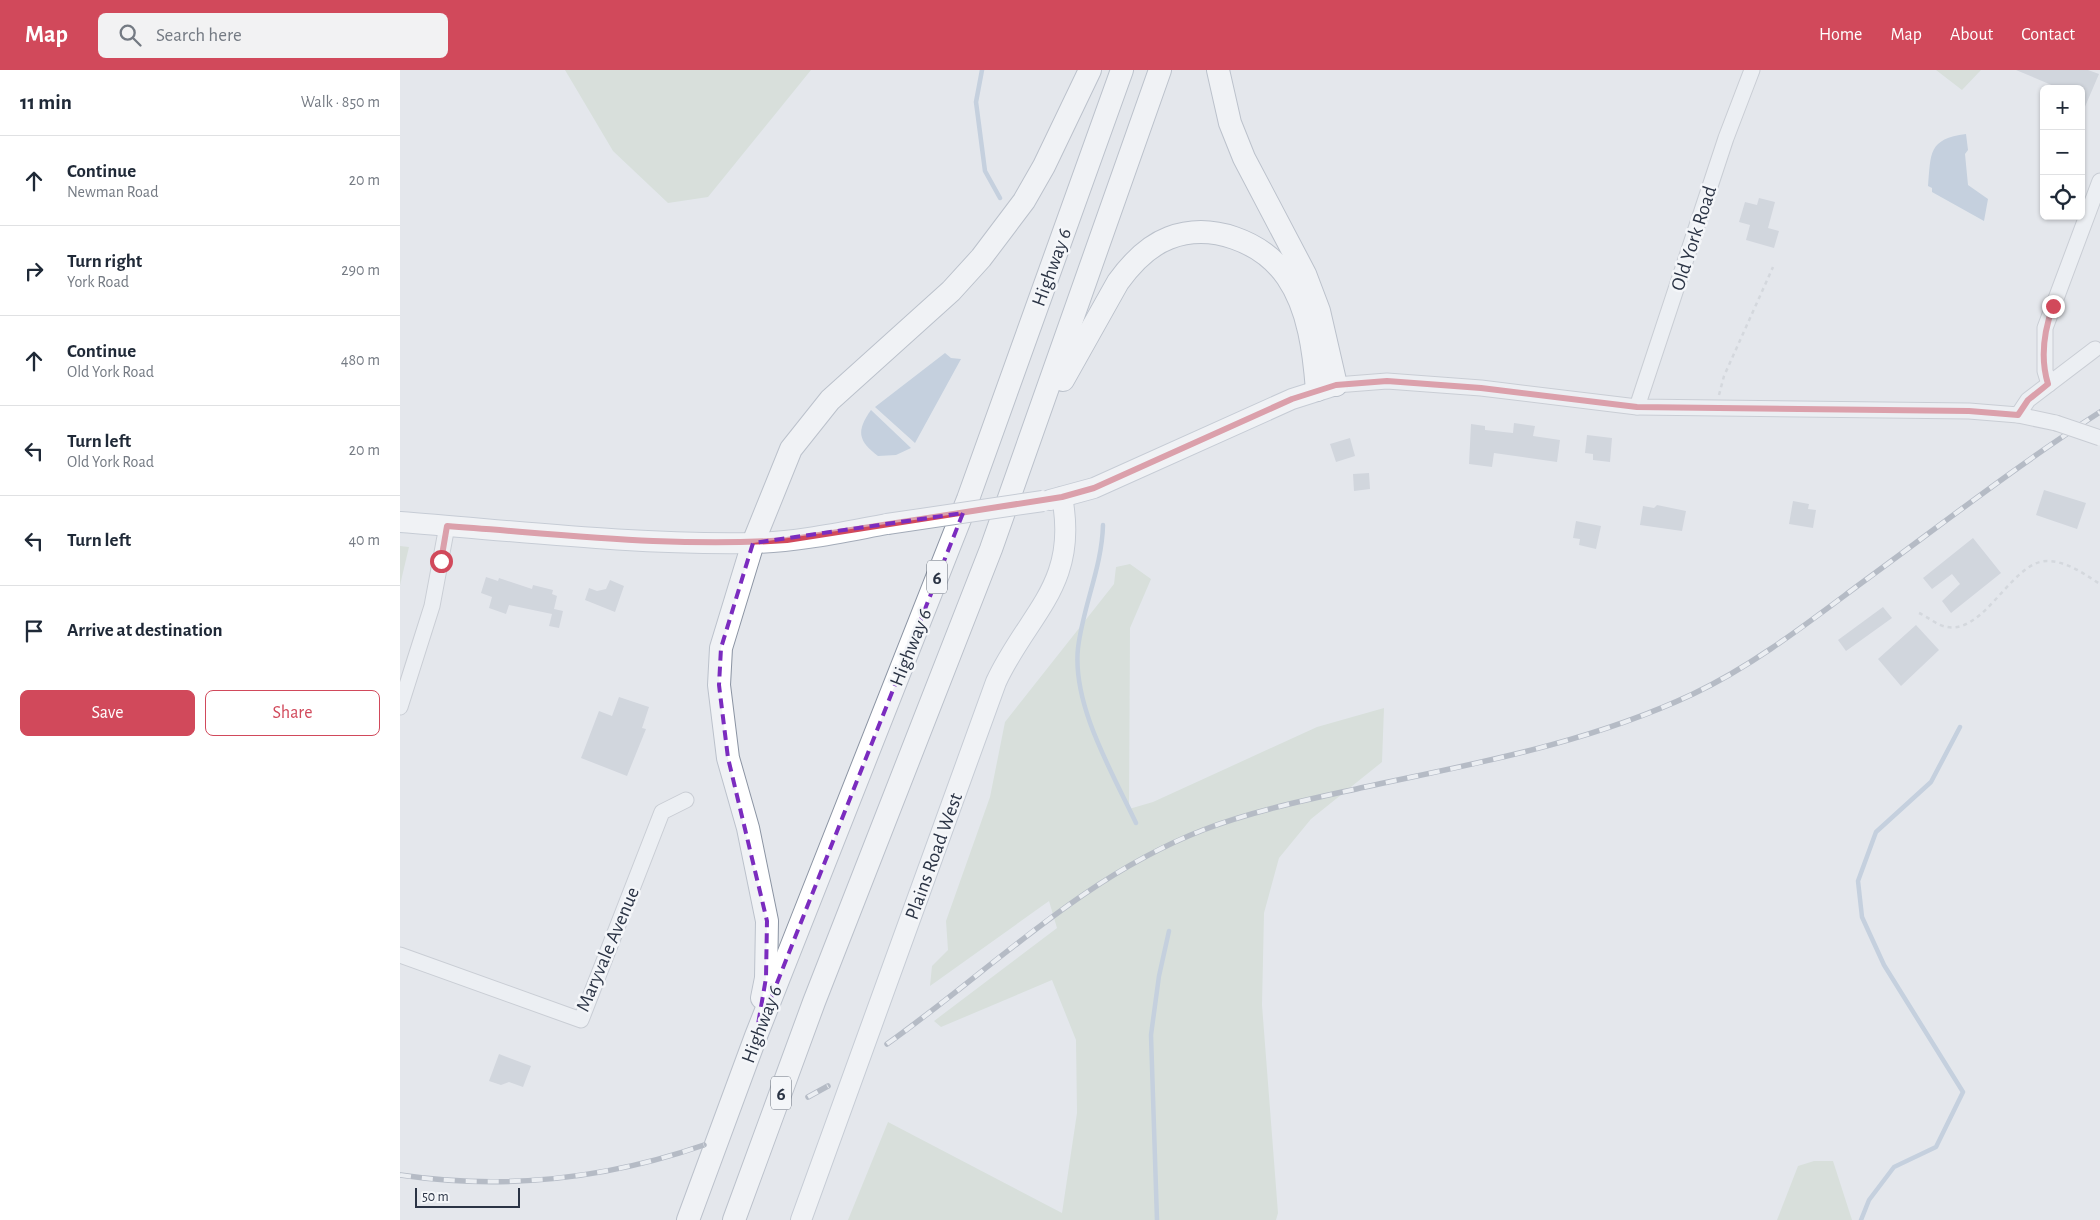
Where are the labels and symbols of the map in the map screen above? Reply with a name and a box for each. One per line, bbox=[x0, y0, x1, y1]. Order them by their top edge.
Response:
street label: Old York Road bbox=[1668, 183, 1720, 293]
street label: Highway 6 bbox=[1029, 226, 1075, 309]
route end bbox=[2042, 295, 2065, 318]
route start bbox=[430, 550, 453, 573]
road number: 6 bbox=[927, 561, 947, 594]
street label: Highway 6 bbox=[886, 606, 935, 689]
street label: Plains Road West bbox=[902, 790, 966, 922]
street label: Maryvale Avenue bbox=[573, 884, 643, 1015]
street label: Highway 6 bbox=[738, 983, 786, 1066]
road number: 6 bbox=[771, 1076, 791, 1110]
scale bar bbox=[415, 1185, 520, 1208]

